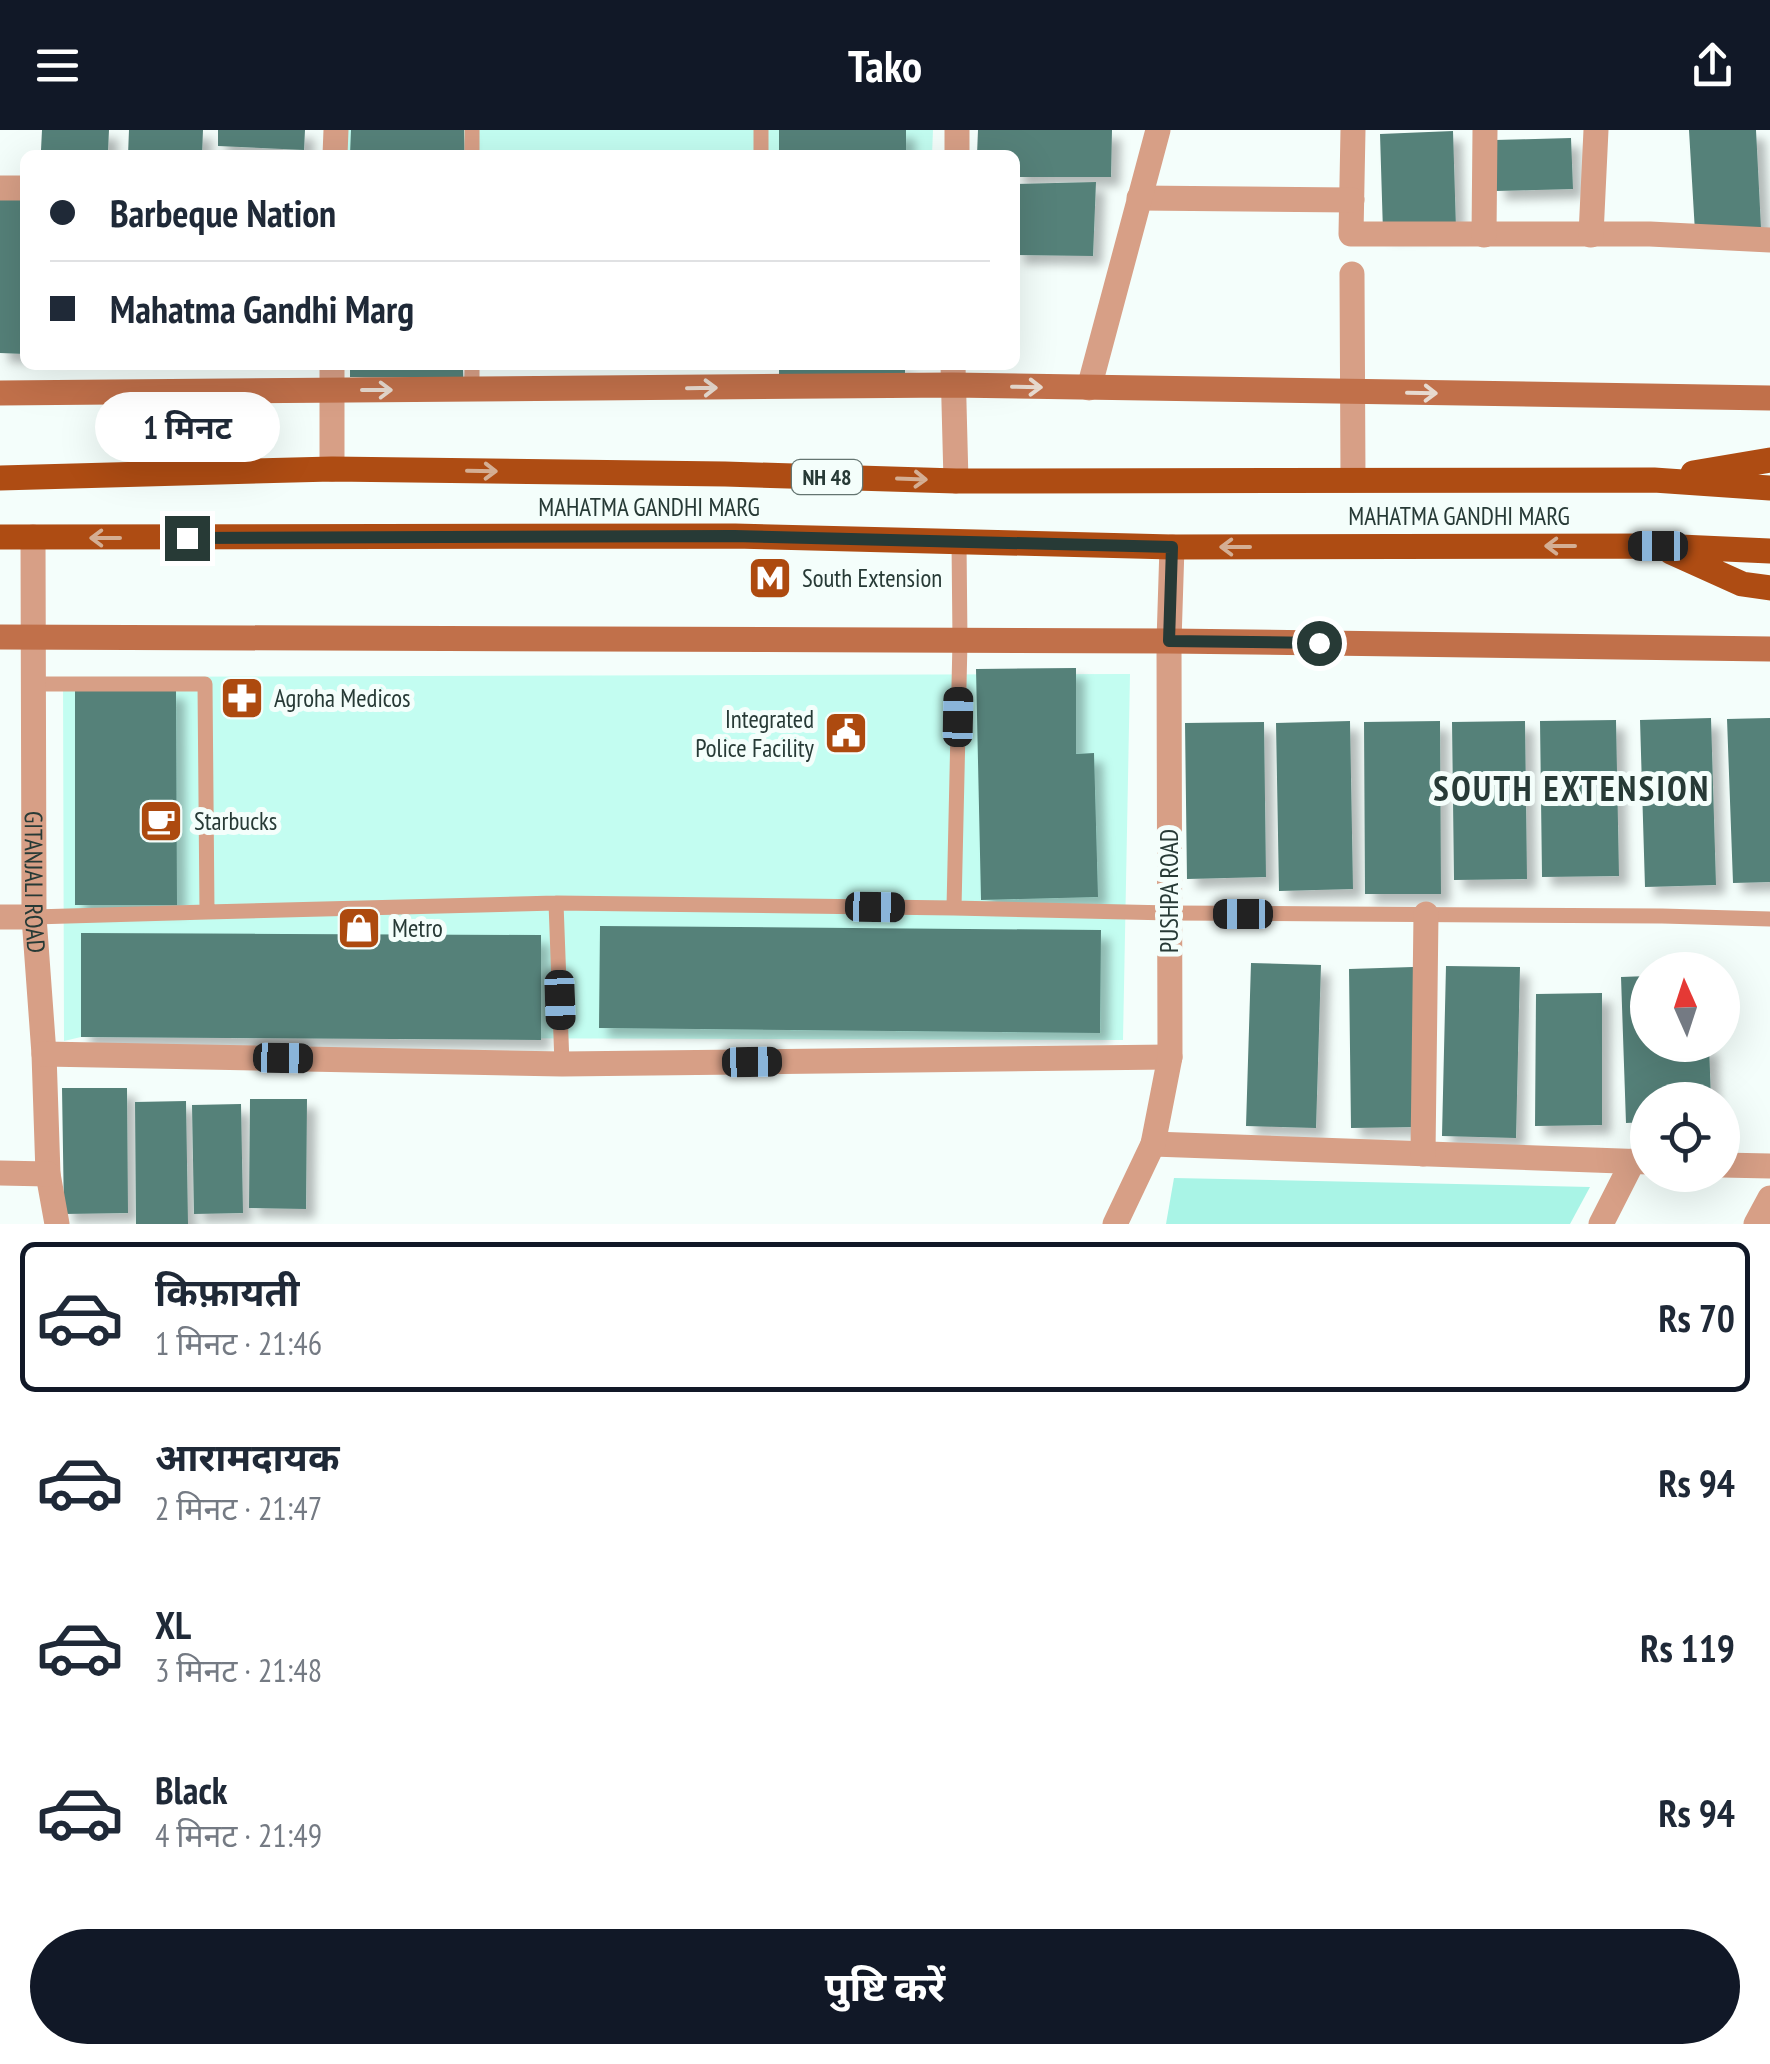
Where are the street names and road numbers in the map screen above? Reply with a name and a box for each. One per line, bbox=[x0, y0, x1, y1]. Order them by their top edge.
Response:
road number: NH 48 bbox=[792, 460, 862, 494]
street label: MAHATMA GANDHI MARG bbox=[538, 491, 760, 523]
street label: MAHATMA GANDHI MARG bbox=[1348, 500, 1570, 532]
street label: GITANJALI ROAD bbox=[18, 811, 53, 954]
street label: PUSHPA ROAD bbox=[1153, 829, 1185, 953]

